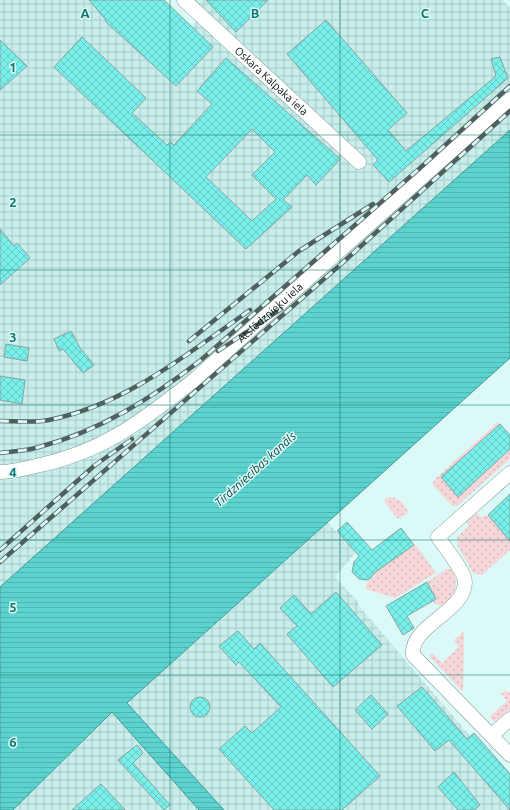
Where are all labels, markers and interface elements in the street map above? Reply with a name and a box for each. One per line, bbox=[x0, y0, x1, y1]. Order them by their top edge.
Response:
text: A bbox=[80, 6, 90, 20]
text: B bbox=[251, 6, 260, 20]
text: C bbox=[421, 6, 430, 20]
street label: Oskara Kalpaka iela bbox=[232, 44, 310, 118]
text: 1 bbox=[9, 60, 17, 74]
text: 2 bbox=[9, 195, 17, 209]
street label: Atslēdznieku iela bbox=[235, 280, 305, 345]
text: 3 bbox=[9, 330, 17, 344]
water label: Tirdzniecības kanāls bbox=[212, 429, 298, 509]
text: 4 bbox=[9, 465, 17, 479]
text: 5 bbox=[9, 600, 17, 614]
text: 6 bbox=[9, 735, 17, 749]

